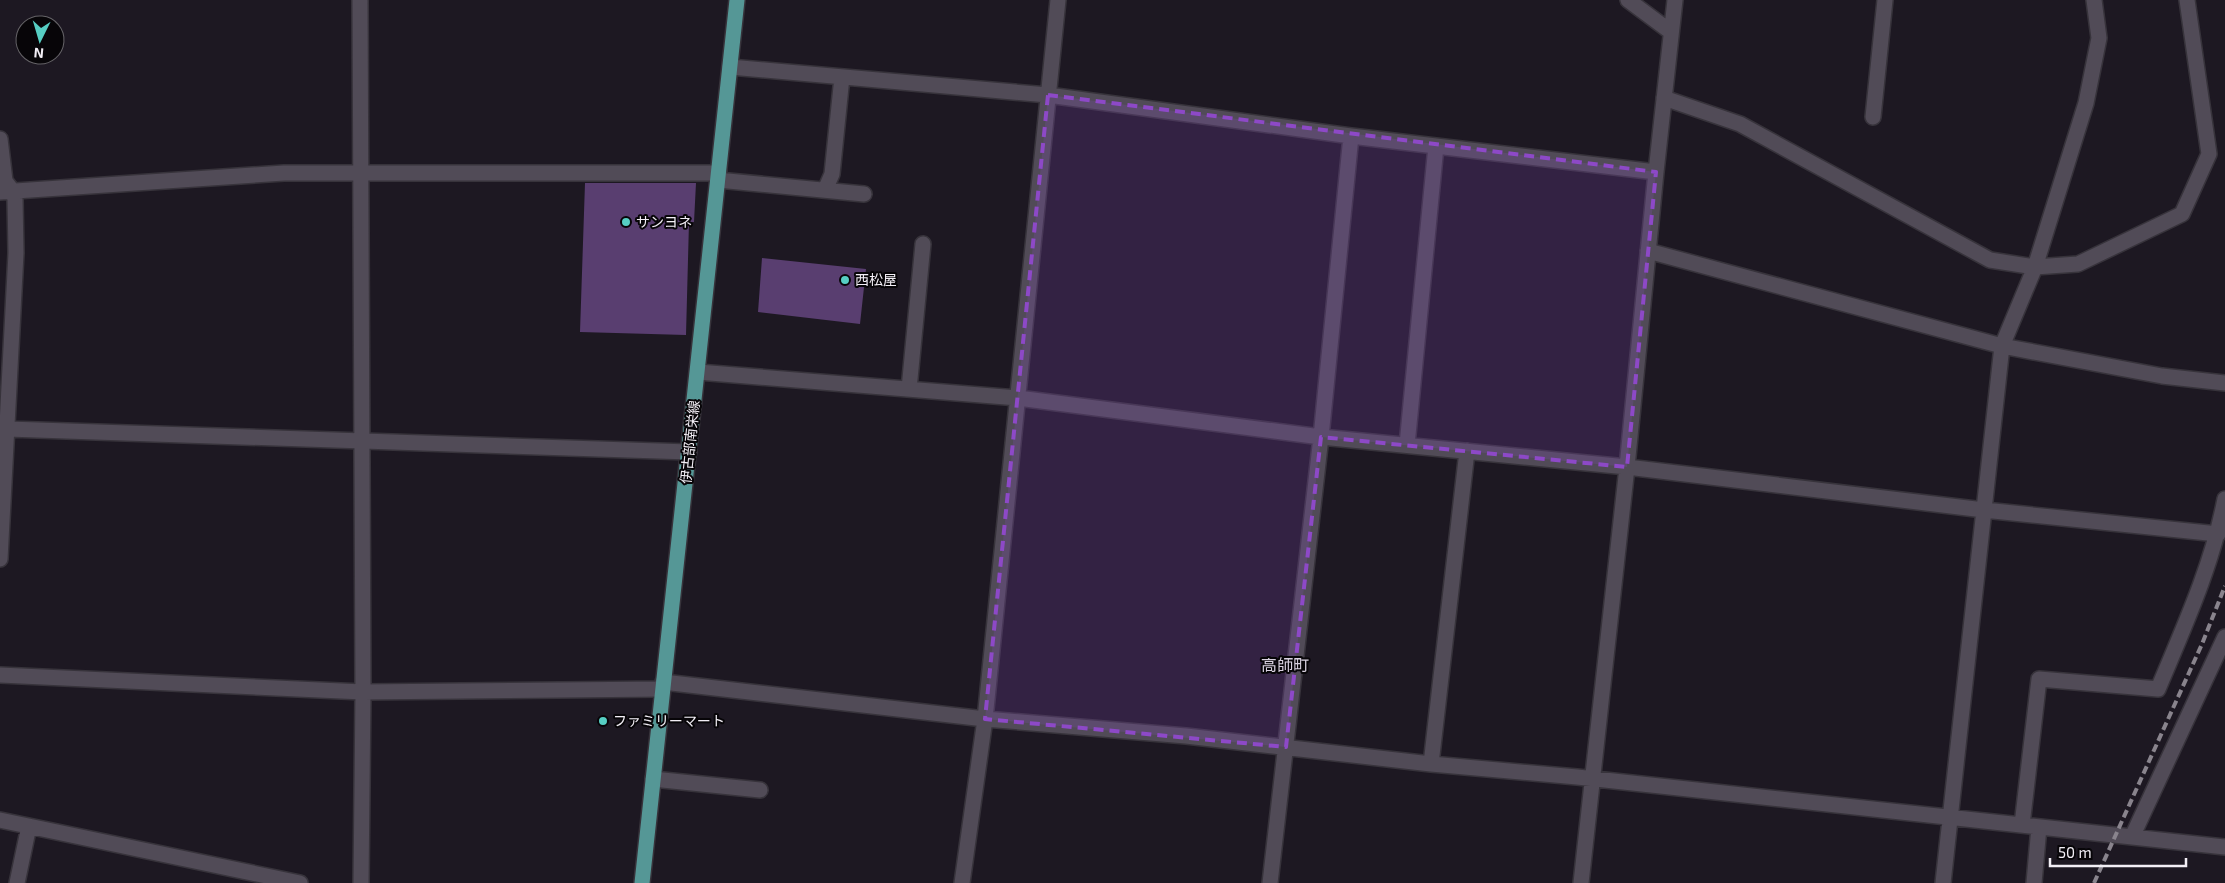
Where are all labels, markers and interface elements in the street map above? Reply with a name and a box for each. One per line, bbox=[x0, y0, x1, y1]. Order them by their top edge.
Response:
north arrow bbox=[15, 15, 65, 65]
text: N bbox=[33, 45, 45, 62]
place label: サンヨネ bbox=[636, 213, 692, 230]
marker: サンヨネ bbox=[620, 216, 632, 228]
place label: 西松屋 bbox=[855, 271, 897, 288]
marker: 西松屋 bbox=[839, 274, 851, 286]
street label: 伊古部南栄線 bbox=[677, 399, 702, 485]
district label: 高師町 bbox=[1261, 655, 1309, 674]
place label: ファミリーマート bbox=[613, 712, 725, 729]
marker: ファミリーマート bbox=[597, 715, 609, 727]
scale bar bbox=[2050, 836, 2186, 868]
text: 50 m bbox=[2058, 843, 2092, 861]

